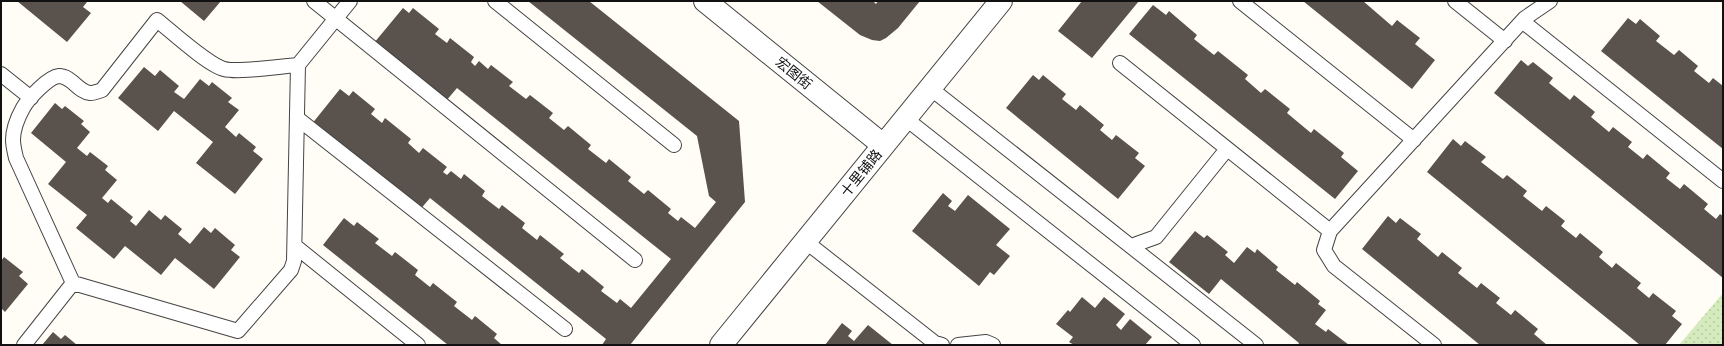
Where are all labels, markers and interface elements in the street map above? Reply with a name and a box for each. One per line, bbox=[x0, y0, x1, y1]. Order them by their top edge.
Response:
street label: 宏图街 bbox=[772, 51, 817, 93]
street label: 十里铺路 bbox=[835, 144, 886, 200]

